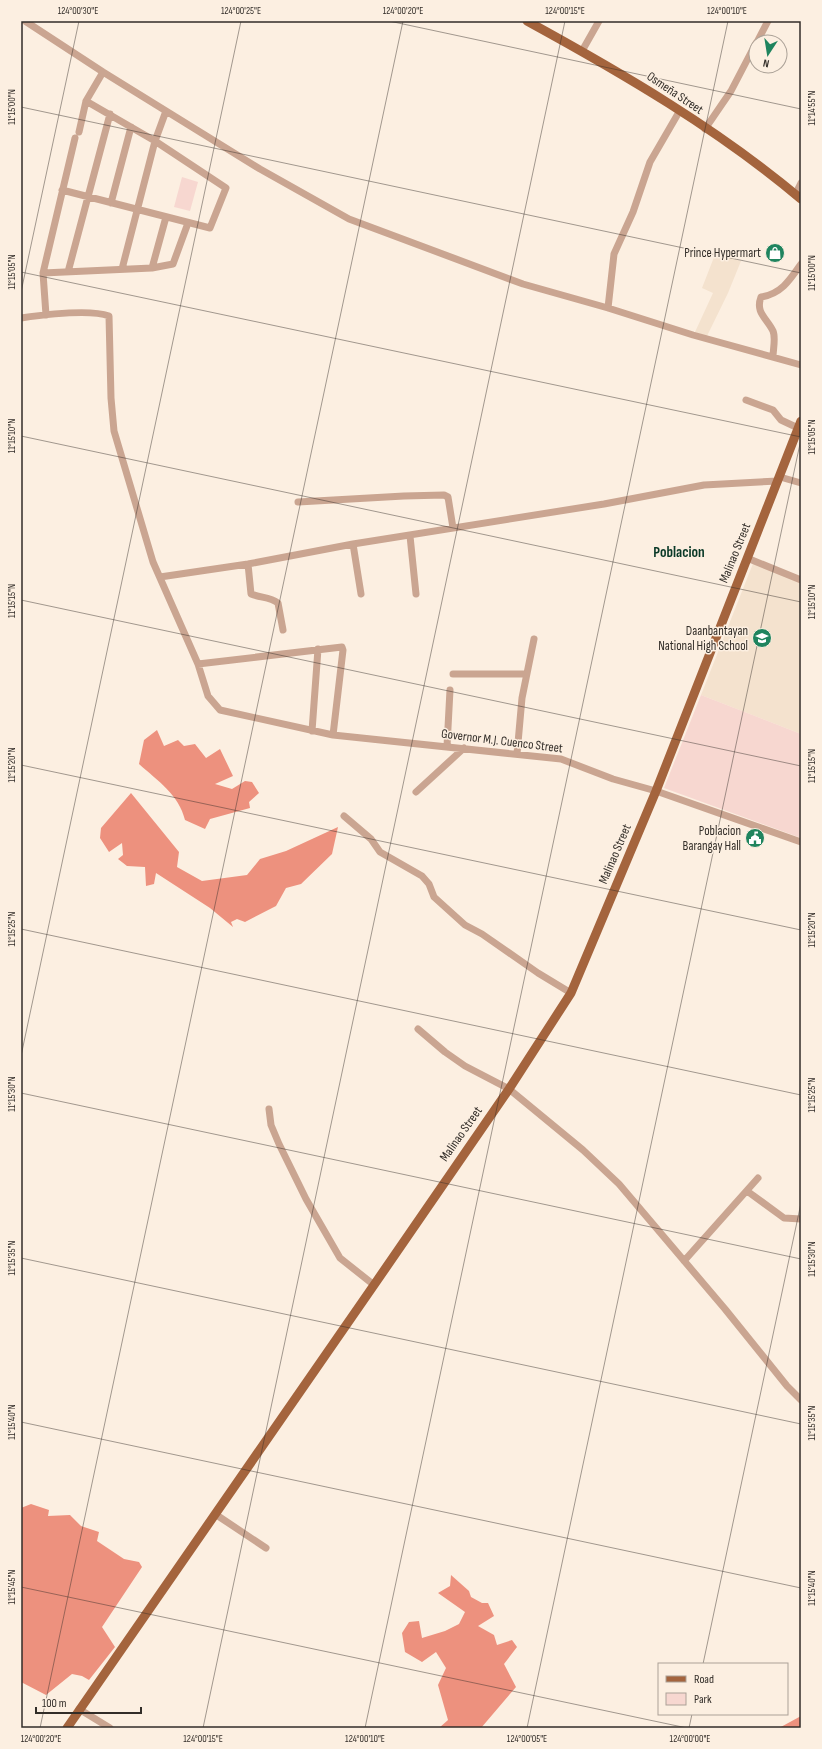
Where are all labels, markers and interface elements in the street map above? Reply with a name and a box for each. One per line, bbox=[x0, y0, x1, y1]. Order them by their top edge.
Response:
text: 124°00'30"E bbox=[58, 5, 98, 17]
text: 124°00'25"E bbox=[221, 5, 261, 17]
text: 124°00'20"E bbox=[383, 5, 423, 17]
text: 124°00'15"E bbox=[545, 5, 585, 17]
text: 124°00'10"E bbox=[707, 5, 747, 17]
north arrow bbox=[748, 34, 788, 74]
text: N bbox=[762, 56, 770, 70]
street label: Osmeña Street bbox=[644, 68, 706, 118]
text: 11°15'00"N bbox=[6, 89, 18, 125]
text: 11°14'55"N bbox=[806, 91, 818, 125]
shop icon: Prince Hypermart bbox=[764, 242, 786, 264]
place label: Prince Hypermart bbox=[684, 245, 761, 261]
text: 11°15'05"N bbox=[6, 254, 18, 290]
text: 11°15'00"N bbox=[806, 255, 818, 291]
text: 11°15'10"N bbox=[6, 419, 18, 453]
text: 11°15'05"N bbox=[806, 419, 818, 455]
street label: Malinao Street bbox=[716, 521, 754, 585]
district label: Poblacion bbox=[653, 543, 705, 562]
text: 11°15'15"N bbox=[6, 584, 18, 618]
text: 11°15'10"N bbox=[806, 585, 818, 619]
place label: Daanbantayan National High School bbox=[658, 623, 748, 654]
school or university icon: Daanbantayan National High School bbox=[751, 627, 773, 649]
street label: Governor M.J. Cuenco Street bbox=[440, 726, 564, 756]
text: 11°15'20"N bbox=[6, 747, 18, 783]
text: 11°15'15"N bbox=[806, 749, 818, 783]
street label: Malinao Street bbox=[595, 822, 635, 886]
place label: Poblacion Barangay Hall bbox=[683, 823, 741, 854]
public building icon: Poblacion Barangay Hall bbox=[744, 827, 766, 849]
text: 11°15'25"N bbox=[6, 912, 18, 946]
text: 11°15'20"N bbox=[806, 912, 818, 948]
text: 11°15'30"N bbox=[6, 1076, 18, 1112]
text: 11°15'25"N bbox=[806, 1078, 818, 1112]
street label: Malinao Street bbox=[436, 1103, 486, 1165]
text: 11°15'35"N bbox=[6, 1241, 18, 1275]
text: 11°15'30"N bbox=[806, 1241, 818, 1277]
text: 11°15'40"N bbox=[6, 1404, 18, 1440]
text: 11°15'35"N bbox=[806, 1406, 818, 1440]
text: 11°15'45"N bbox=[6, 1570, 18, 1604]
text: 11°15'40"N bbox=[806, 1570, 818, 1606]
legend bbox=[658, 1663, 788, 1715]
text: Road bbox=[694, 1672, 714, 1687]
scale bar bbox=[36, 1689, 141, 1715]
text: Park bbox=[694, 1692, 712, 1707]
text: 100 m bbox=[42, 1696, 67, 1711]
text: 124°00'20"E bbox=[21, 1733, 61, 1745]
text: 124°00'15"E bbox=[183, 1733, 223, 1745]
text: 124°00'10"E bbox=[345, 1733, 385, 1745]
text: 124°00'05"E bbox=[507, 1733, 547, 1745]
text: 124°00'00"E bbox=[670, 1733, 710, 1745]

